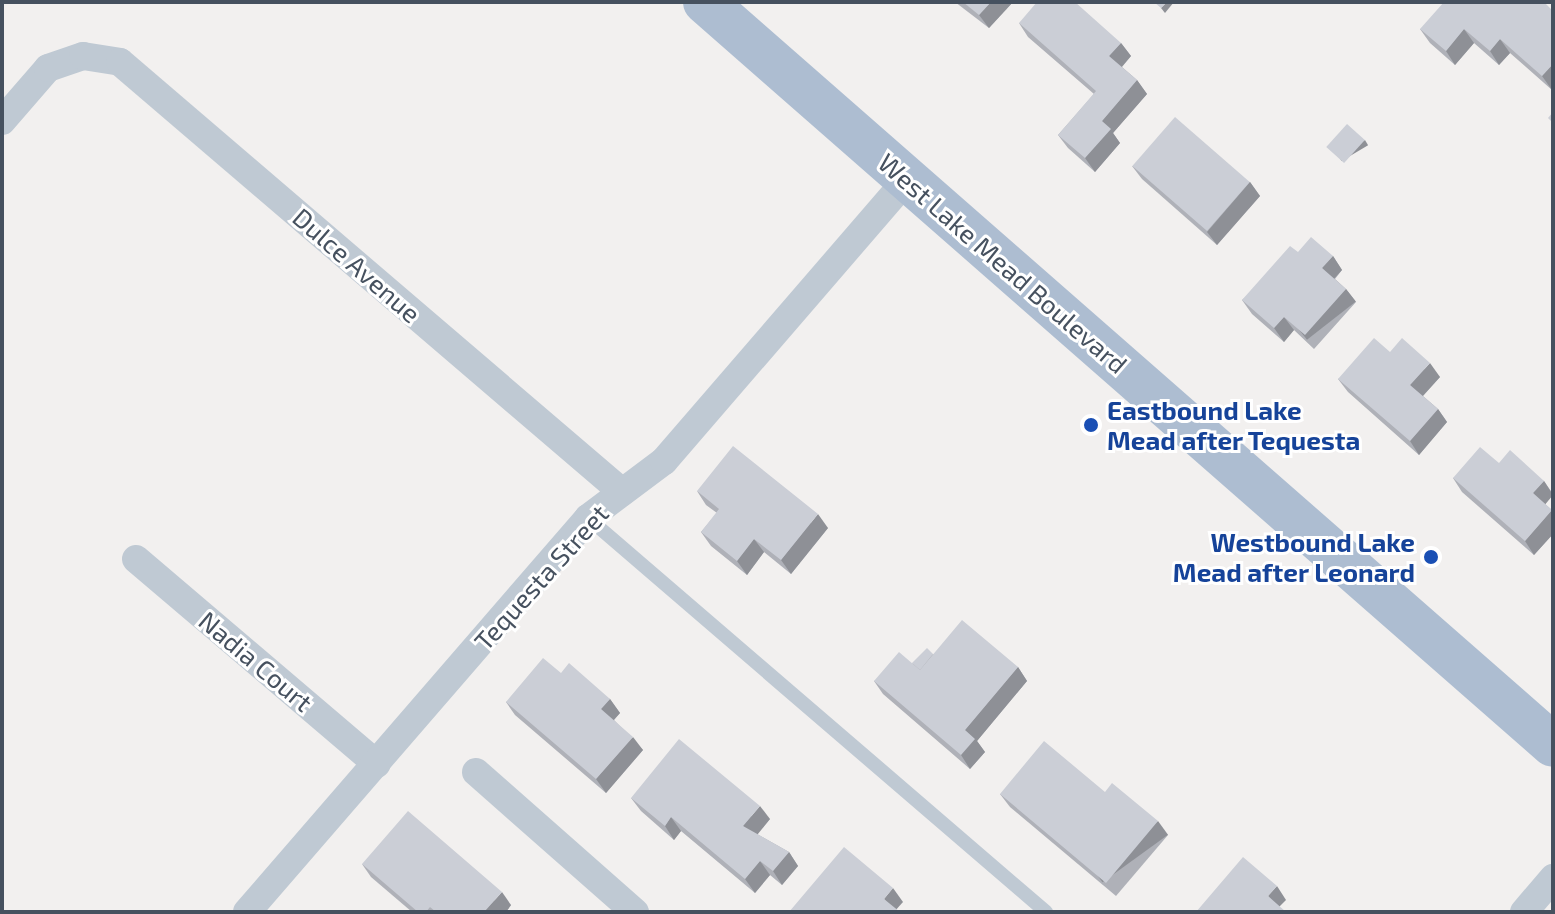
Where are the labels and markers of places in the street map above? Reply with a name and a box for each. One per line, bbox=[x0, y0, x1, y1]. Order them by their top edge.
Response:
place label: Eastbound Lake Mead after Tequesta bbox=[1107, 394, 1361, 456]
marker: Eastbound Lake Mead after Tequesta bbox=[1082, 416, 1100, 434]
place label: Westbound Lake Mead after Leonard bbox=[1172, 526, 1415, 588]
marker: Westbound Lake Mead after Leonard bbox=[1422, 548, 1440, 566]

